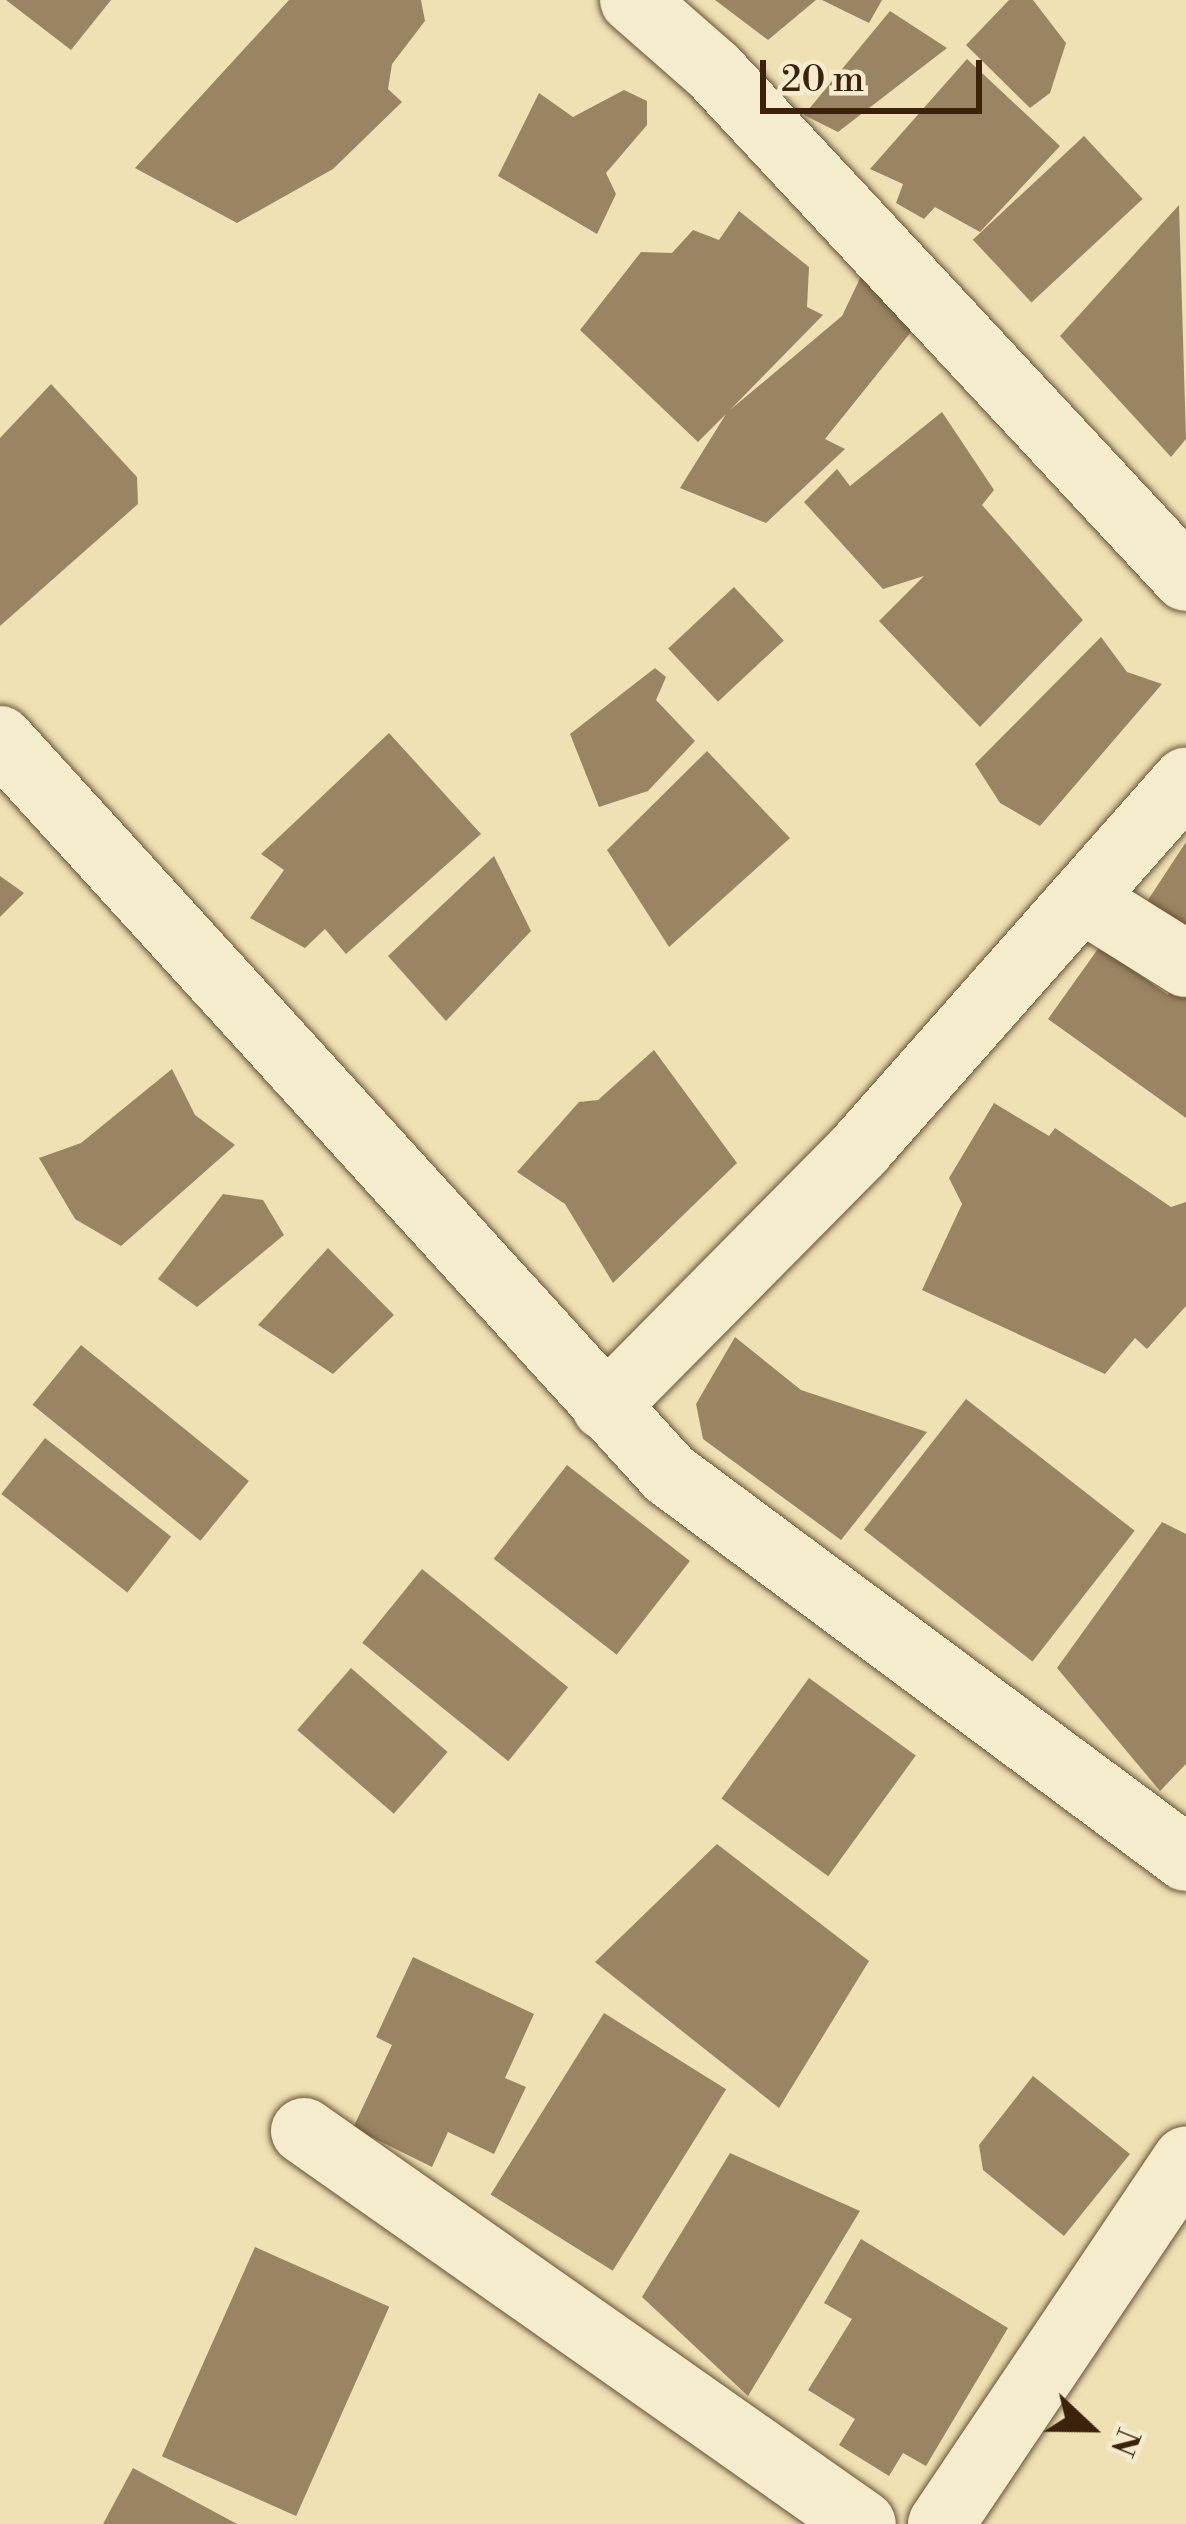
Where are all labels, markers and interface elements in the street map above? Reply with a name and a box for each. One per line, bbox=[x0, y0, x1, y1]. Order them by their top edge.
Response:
scale bar bbox=[766, 36, 988, 110]
text: 20 m bbox=[781, 58, 864, 103]
north arrow bbox=[1030, 2368, 1150, 2488]
text: N bbox=[1100, 2422, 1148, 2461]

